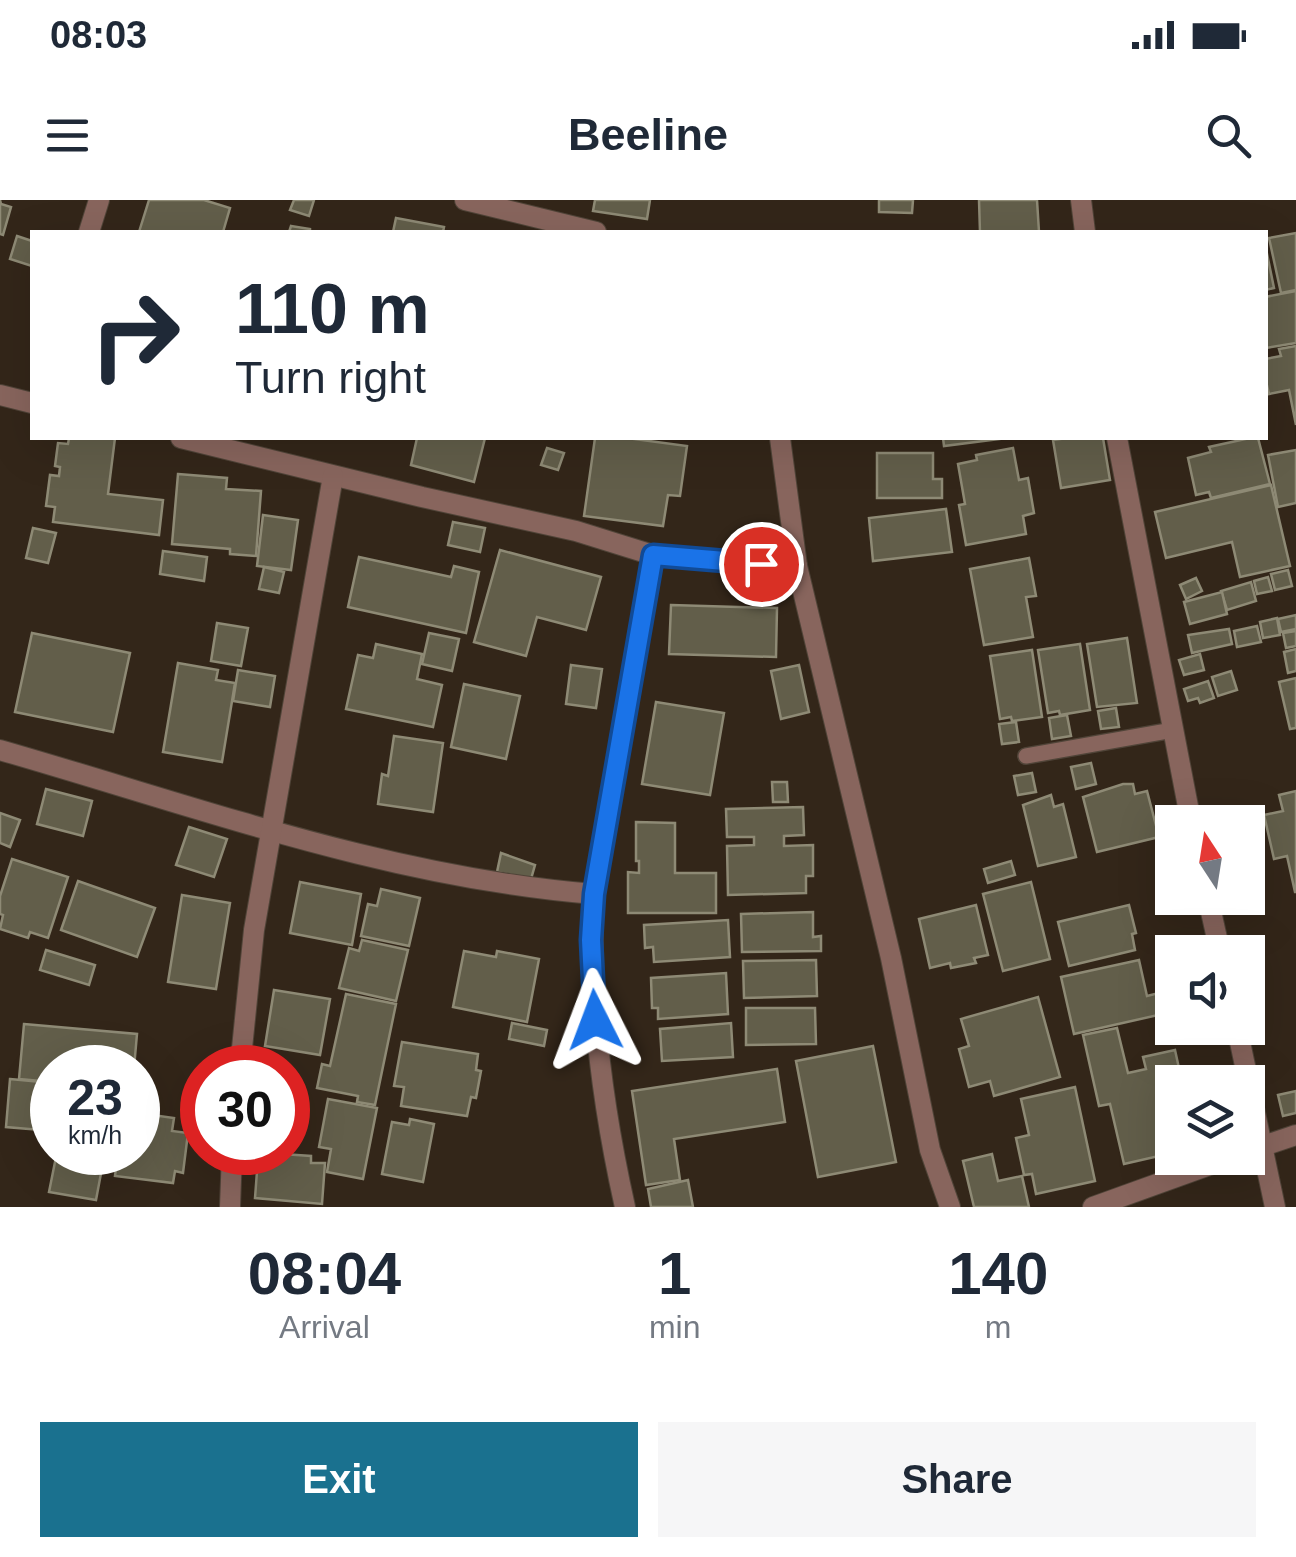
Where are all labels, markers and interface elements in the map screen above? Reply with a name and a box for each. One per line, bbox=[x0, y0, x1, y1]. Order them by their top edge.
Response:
text: 08:03 bbox=[50, 14, 147, 56]
icon: menu bbox=[40, 108, 95, 163]
icon: search bbox=[1201, 108, 1256, 163]
text: Beeline bbox=[568, 109, 728, 160]
icon: right bbox=[70, 270, 200, 400]
text: 110 m bbox=[235, 270, 430, 348]
text: Turn right bbox=[235, 352, 426, 403]
pin bbox=[719, 522, 804, 607]
icon: arrive bbox=[734, 537, 789, 592]
north arrow bbox=[1155, 805, 1265, 915]
map controls bbox=[1155, 805, 1265, 1175]
button: sound bbox=[1155, 935, 1265, 1045]
position arrow bbox=[543, 968, 647, 1072]
speed limit sign: 30 bbox=[180, 1045, 310, 1175]
button: layers bbox=[1155, 1065, 1265, 1175]
text: 23 bbox=[67, 1070, 123, 1126]
text: km/h bbox=[68, 1121, 122, 1149]
text: 08:04 bbox=[248, 1240, 401, 1307]
text: 1 bbox=[658, 1240, 691, 1307]
text: 140 bbox=[948, 1240, 1048, 1307]
text: Arrival bbox=[279, 1309, 370, 1345]
text: min bbox=[649, 1309, 700, 1345]
text: m bbox=[985, 1309, 1012, 1345]
button: Exit bbox=[40, 1422, 638, 1537]
button: Share bbox=[658, 1422, 1256, 1537]

